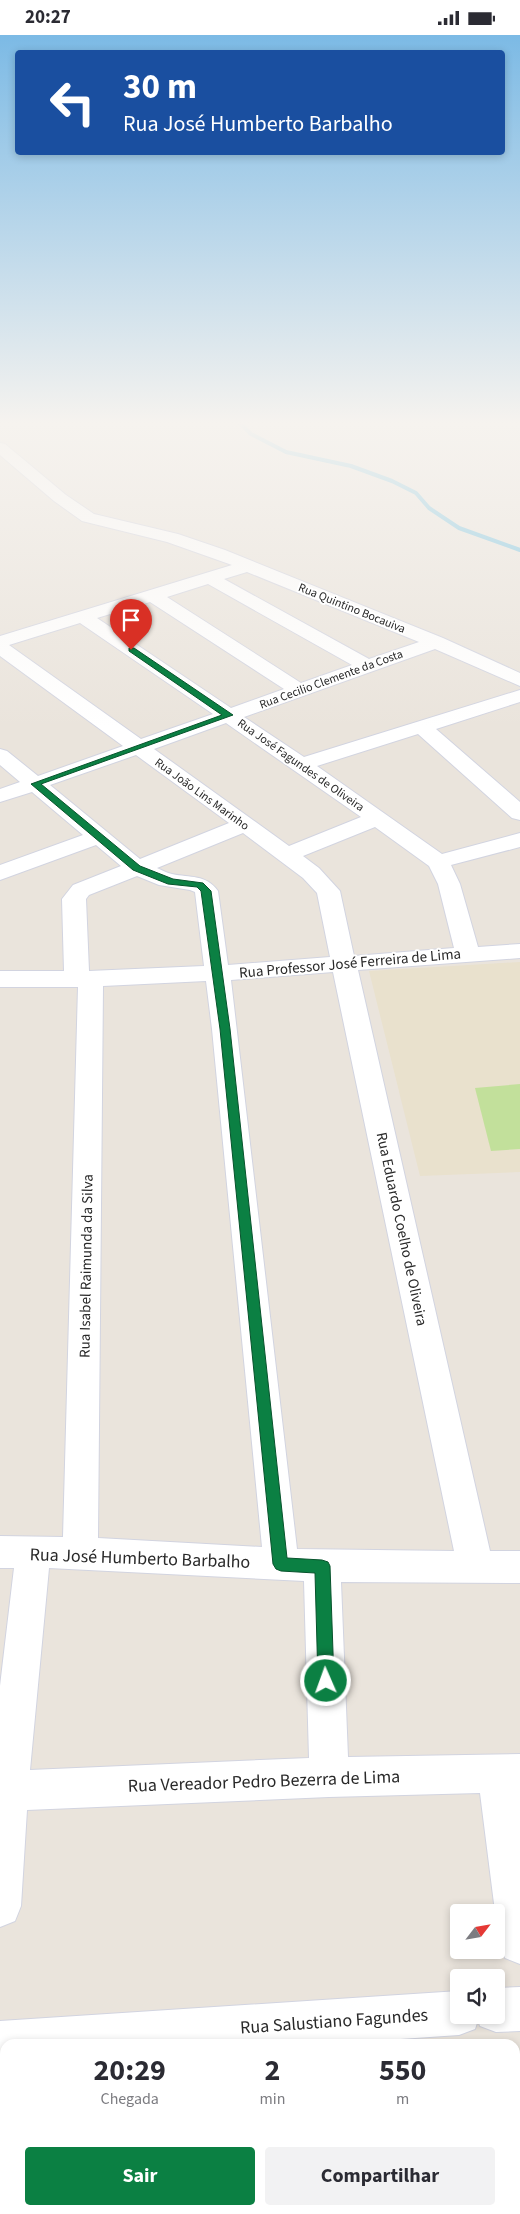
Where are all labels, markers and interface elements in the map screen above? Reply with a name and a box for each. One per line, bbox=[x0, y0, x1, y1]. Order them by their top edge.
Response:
text: 20:27 bbox=[25, 4, 71, 31]
text: 30 m bbox=[123, 62, 197, 112]
icon: left bbox=[40, 70, 105, 135]
text: Rua José Humberto Barbalho bbox=[123, 108, 393, 140]
street label: Rua Quintino Bocauiva bbox=[296, 579, 408, 638]
pin bbox=[110, 599, 152, 650]
icon: arrive bbox=[117, 606, 145, 634]
street label: Rua Cecilio Clemente da Costa bbox=[257, 646, 405, 713]
street label: Rua José Fagundes de Oliveira bbox=[234, 715, 368, 816]
street label: Rua João Lins Marinho bbox=[151, 754, 252, 835]
street label: Rua Professor José Ferreira de Lima bbox=[238, 943, 462, 984]
street label: Rua Eduardo Coelho de Oliveira bbox=[371, 1130, 432, 1328]
street label: Rua Isabel Raimunda da Silva bbox=[74, 1174, 99, 1358]
street label: Rua José Humberto Barbalho bbox=[29, 1542, 251, 1575]
position arrow bbox=[299, 1654, 351, 1706]
street label: Rua Vereador Pedro Bezerra de Lima bbox=[127, 1764, 401, 1799]
north arrow bbox=[450, 1904, 505, 1959]
map controls bbox=[450, 1904, 505, 2024]
button: sound bbox=[450, 1969, 505, 2024]
street label: Rua Salustiano Fagundes bbox=[239, 2002, 429, 2041]
text: 20:29 bbox=[94, 2049, 166, 2092]
text: 2 bbox=[264, 2049, 280, 2092]
text: 550 bbox=[379, 2049, 426, 2092]
text: Chegada bbox=[101, 2088, 159, 2110]
text: min bbox=[259, 2088, 285, 2110]
text: m bbox=[396, 2088, 409, 2110]
button: Sair bbox=[25, 2147, 255, 2205]
button: Compartilhar bbox=[265, 2147, 495, 2205]

